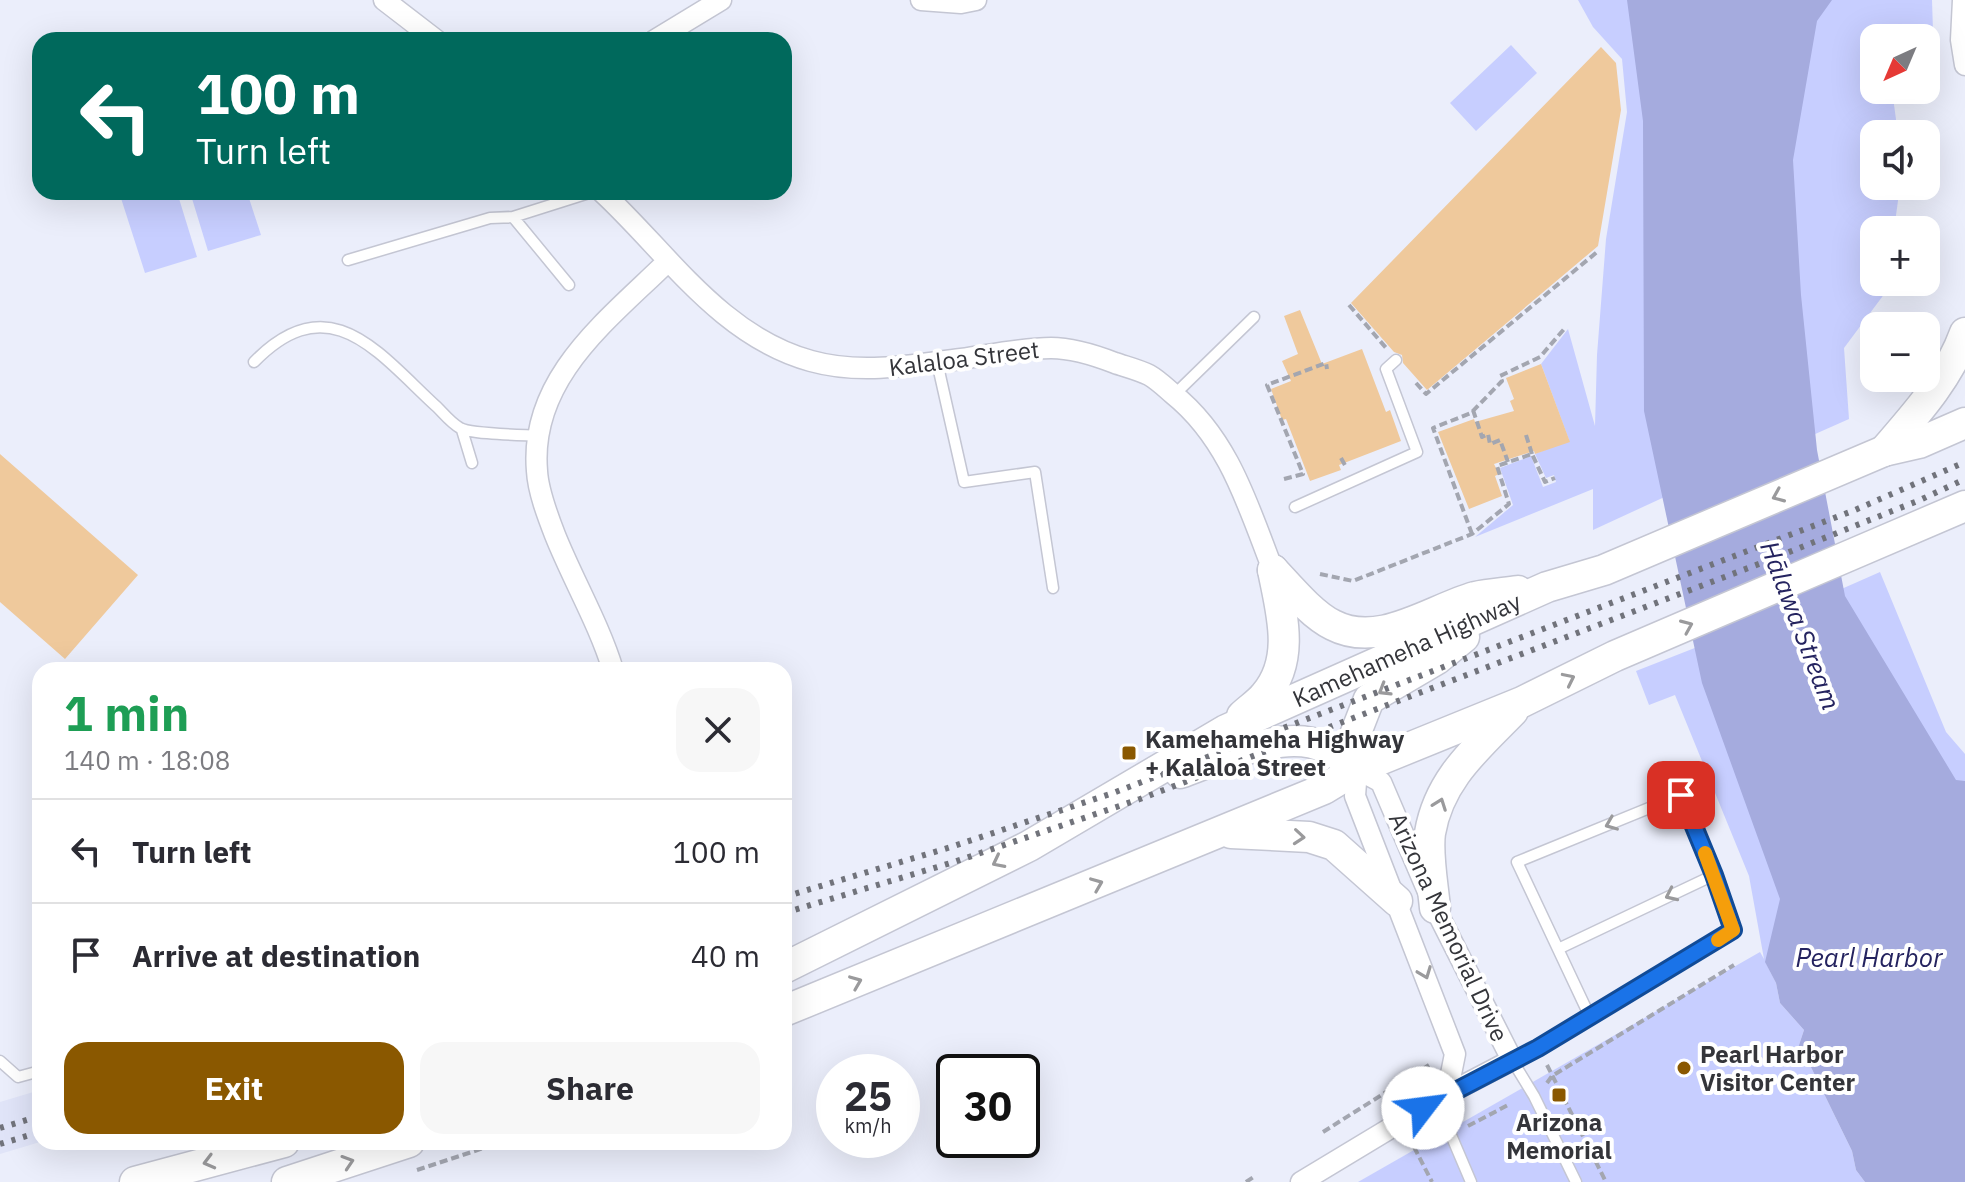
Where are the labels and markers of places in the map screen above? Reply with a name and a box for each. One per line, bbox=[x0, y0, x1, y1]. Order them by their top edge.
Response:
place label: Kamehameha Highway + Kalaloa Street bbox=[1145, 723, 1405, 783]
marker: Kamehameha Highway + Kalaloa Street bbox=[1120, 744, 1138, 762]
pin bbox=[1647, 761, 1715, 829]
place label: Pearl Harbor Visitor Center bbox=[1700, 1038, 1855, 1098]
marker: Pearl Harbor Visitor Center bbox=[1675, 1059, 1693, 1077]
marker: Arizona Memorial bbox=[1550, 1086, 1568, 1104]
place label: Arizona Memorial bbox=[1506, 1106, 1612, 1166]

